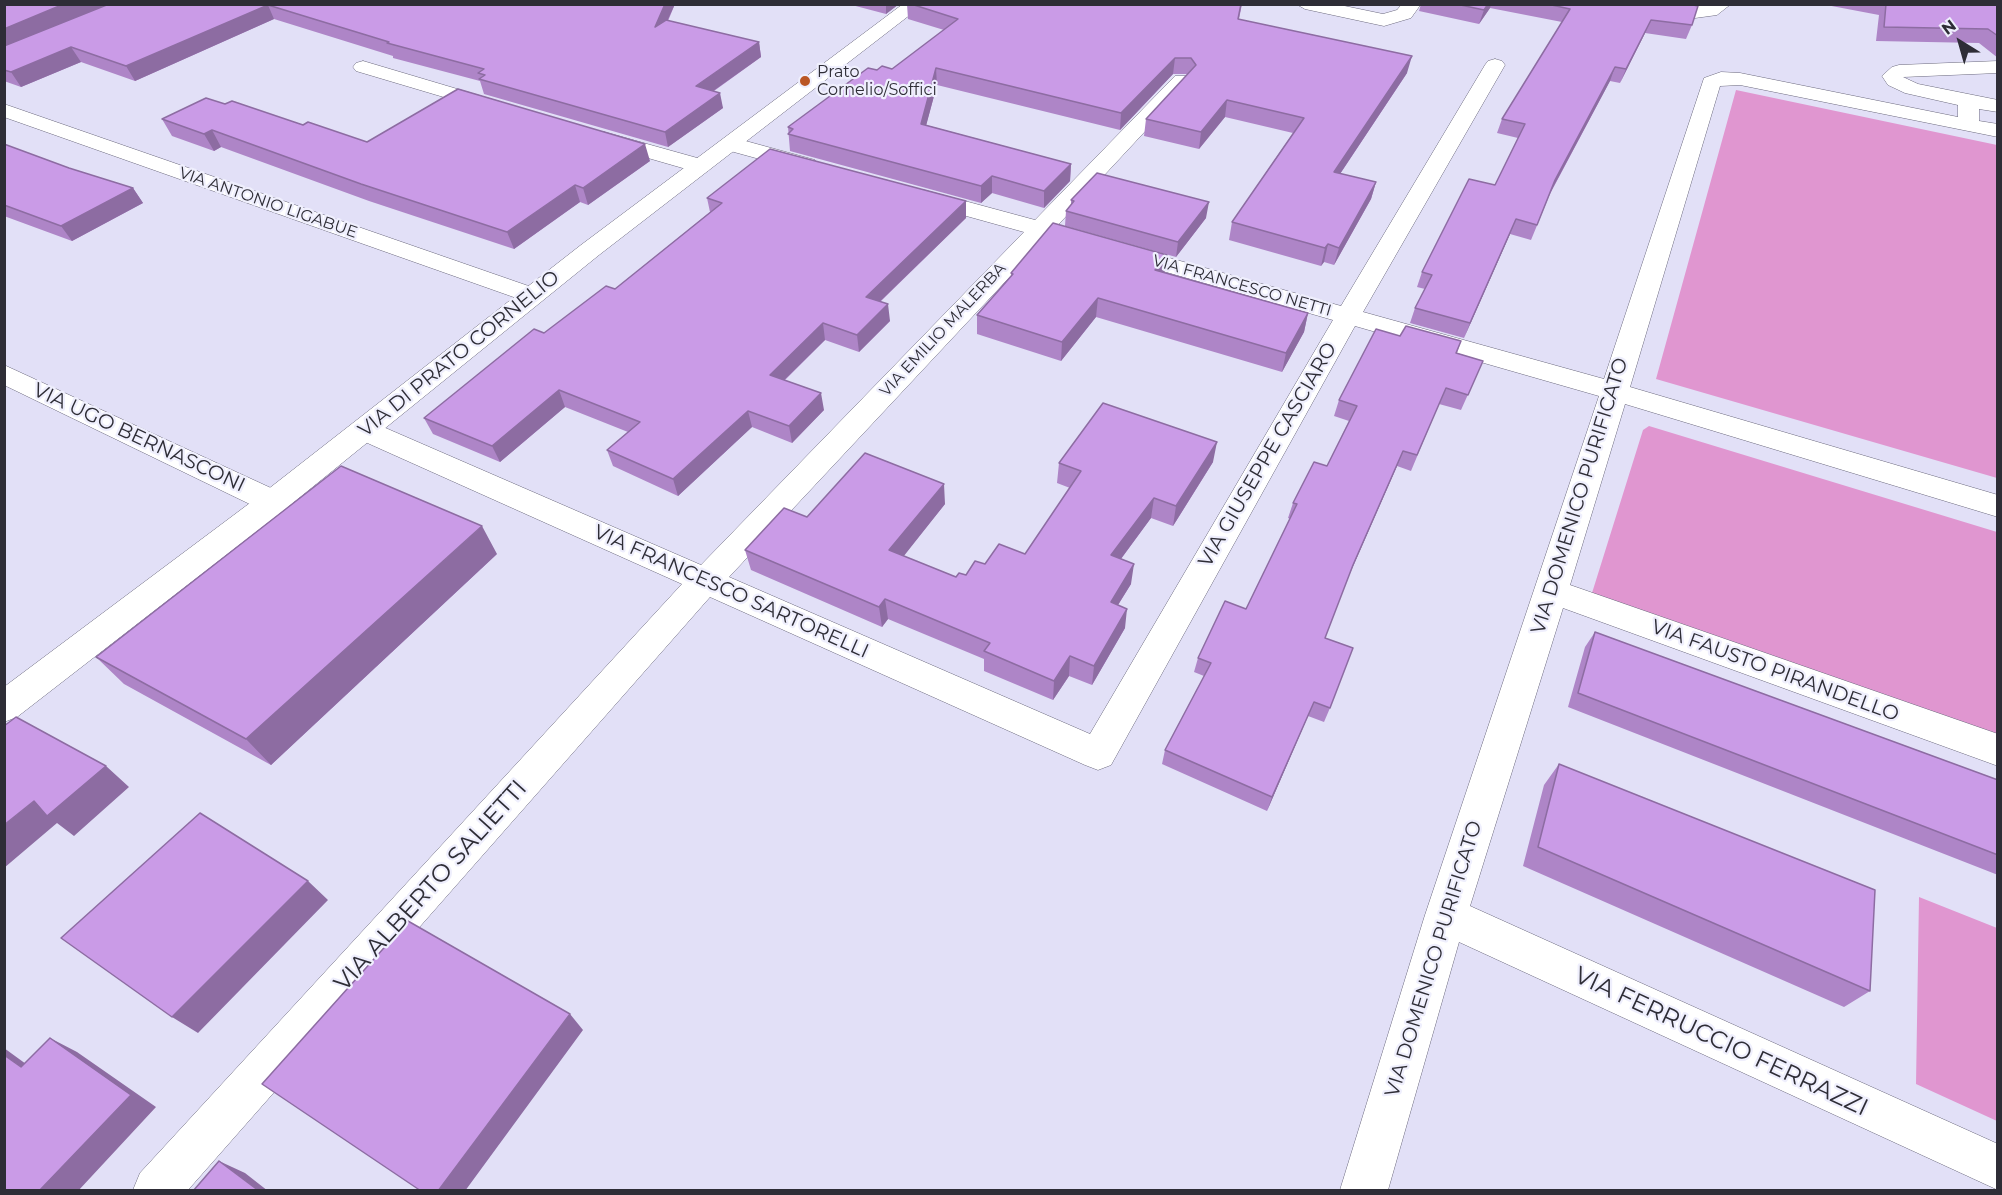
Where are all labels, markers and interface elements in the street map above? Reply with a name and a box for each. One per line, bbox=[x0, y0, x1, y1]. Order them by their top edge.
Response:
north arrow bbox=[1930, 12, 1990, 72]
text: N bbox=[1938, 16, 1960, 39]
place label: Prato Cornelio/Soffici bbox=[817, 62, 937, 100]
marker: Prato Cornelio/Soffici bbox=[798, 74, 812, 88]
street label: VIA ANTONIO LIGABUE bbox=[176, 163, 360, 243]
street label: VIA FRANCESCO NETTI bbox=[1150, 251, 1334, 321]
street label: VIA EMILIO MALERBA bbox=[876, 259, 1010, 401]
street label: VIA DI PRATO CORNELIO bbox=[354, 266, 564, 442]
street label: VIA GIUSEPPE CASCIARO bbox=[1194, 338, 1342, 572]
street label: VIA DOMENICO PURIFICATO bbox=[1526, 355, 1634, 637]
street label: VIA UGO BERNASCONI bbox=[29, 378, 249, 498]
street label: VIA FRANCESCO SARTORELLI bbox=[590, 520, 872, 664]
street label: VIA FAUSTO PIRANDELLO bbox=[1648, 615, 1902, 727]
street label: VIA ALBERTO SALIETTI bbox=[329, 774, 533, 998]
street label: VIA DOMENICO PURIFICATO bbox=[1380, 818, 1488, 1100]
street label: VIA FERRUCCIO FERRAZZI bbox=[1570, 961, 1872, 1123]

